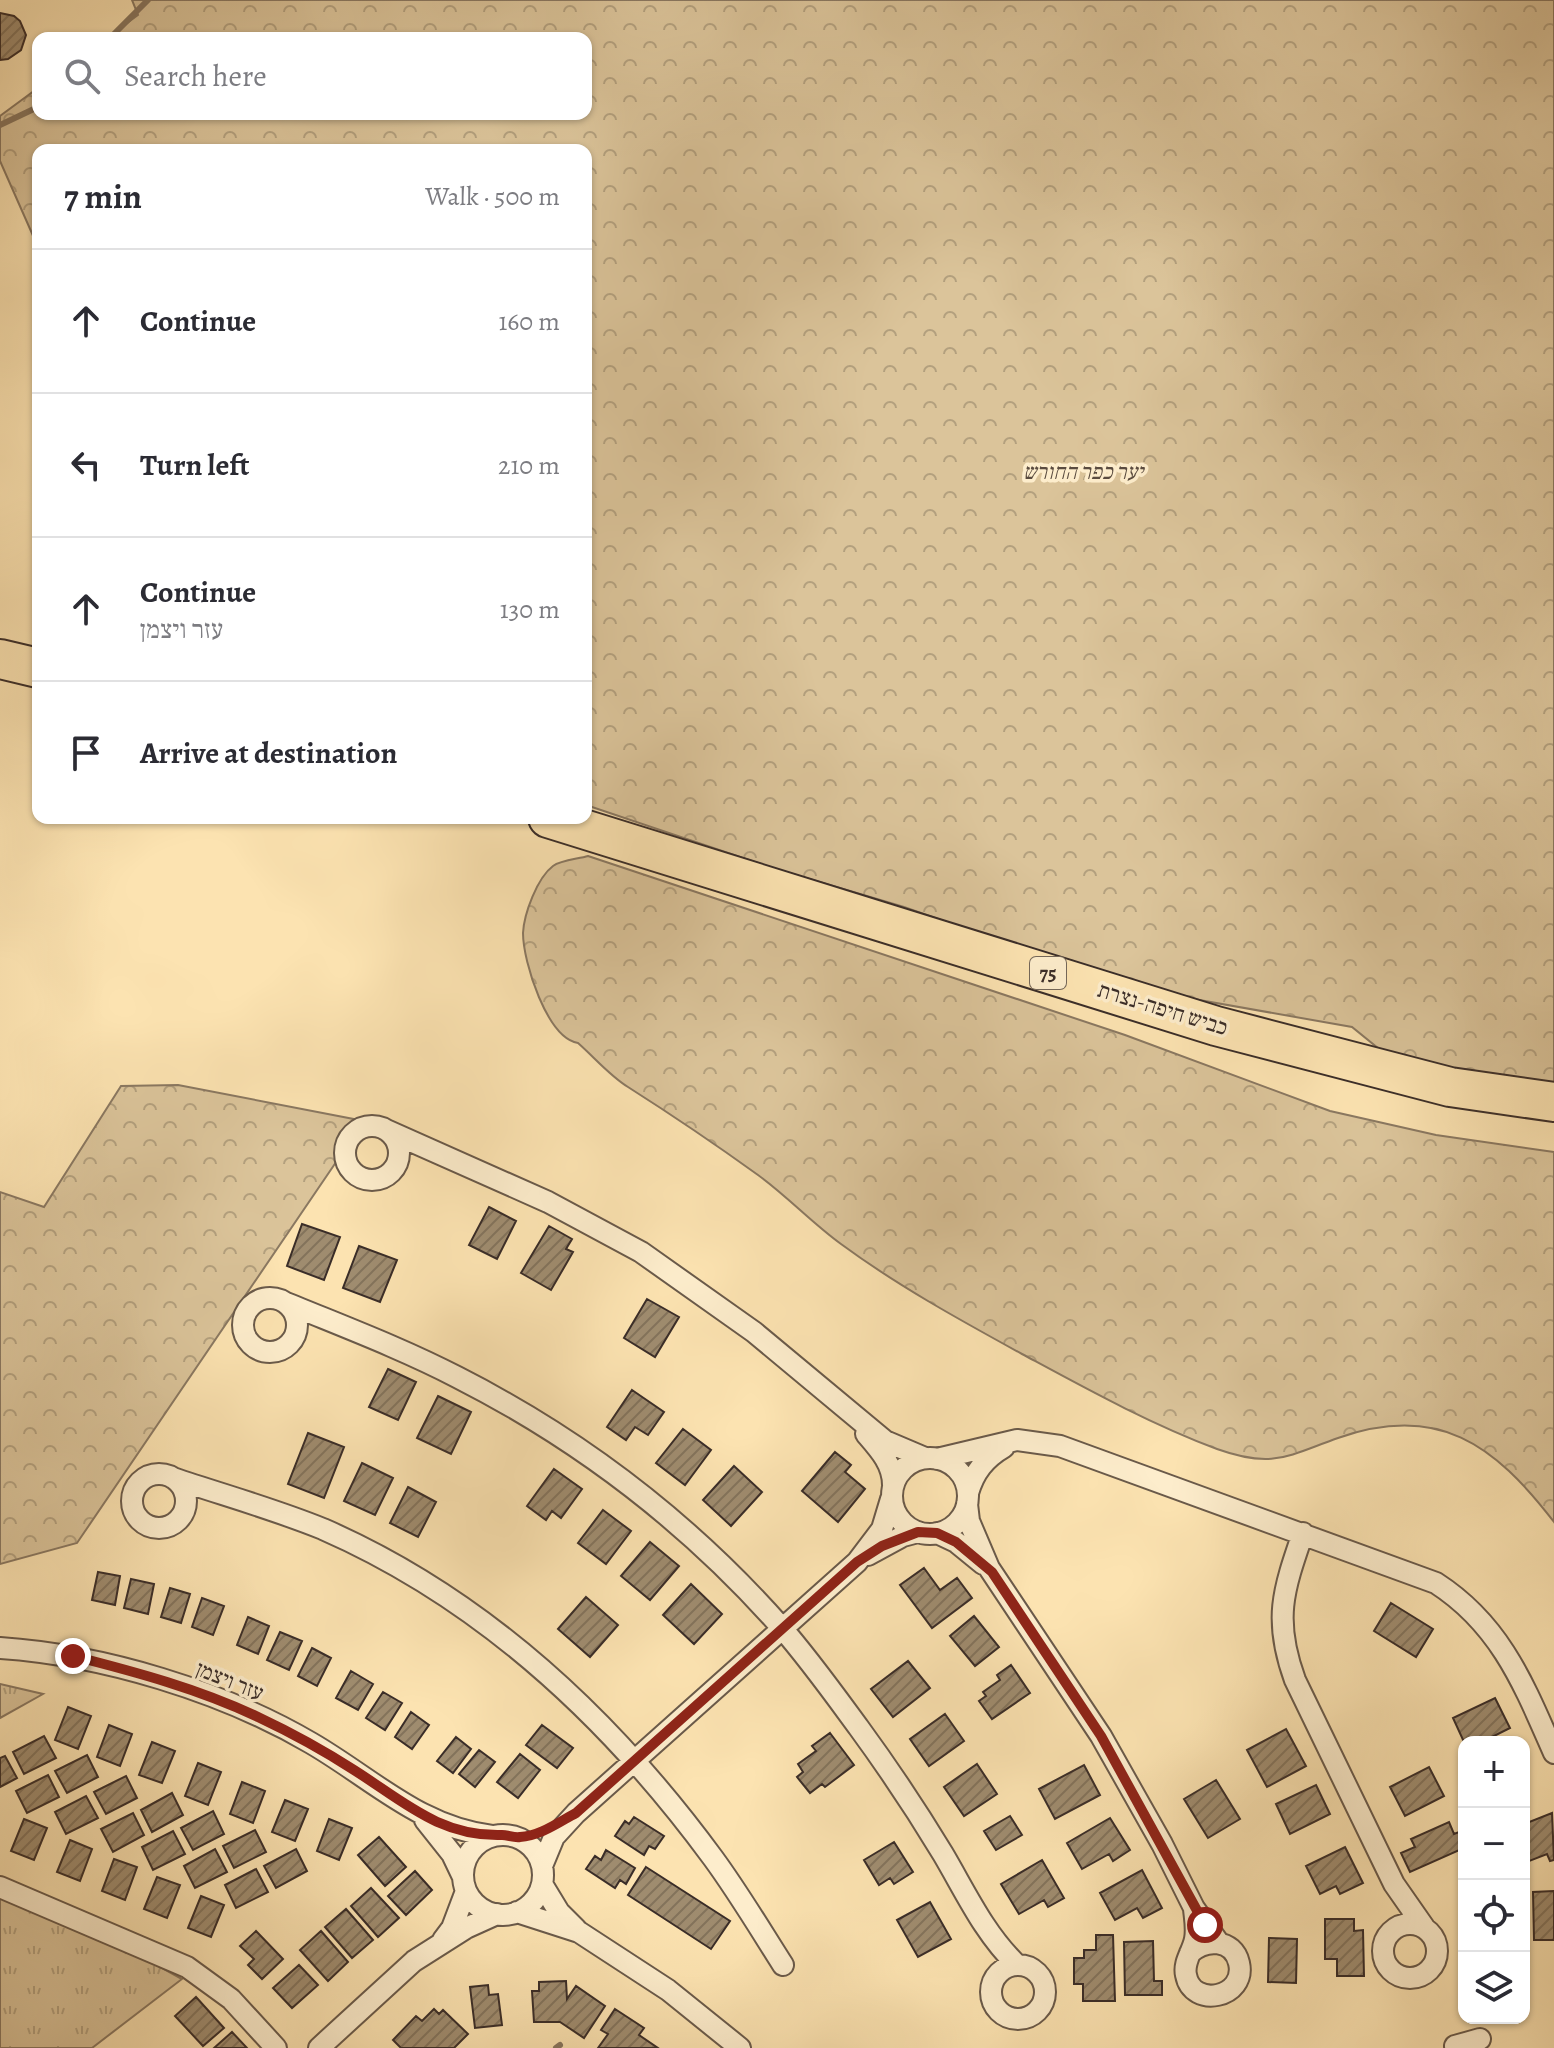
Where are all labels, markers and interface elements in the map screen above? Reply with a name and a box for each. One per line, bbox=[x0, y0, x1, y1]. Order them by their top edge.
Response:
search box bbox=[32, 32, 592, 120]
icon: search bbox=[60, 54, 104, 98]
text: Search here bbox=[124, 56, 267, 96]
text: 7 min bbox=[64, 173, 142, 220]
text: Walk · 500 m bbox=[425, 179, 560, 214]
icon: ahead bbox=[64, 299, 108, 343]
text: Continue bbox=[140, 301, 256, 341]
text: 160 m bbox=[498, 304, 560, 339]
icon: left bbox=[64, 443, 108, 487]
text: Turn left bbox=[140, 445, 249, 485]
text: 210 m bbox=[498, 448, 560, 483]
park label: יער כפר החורש bbox=[1023, 457, 1145, 487]
text: Continue bbox=[140, 572, 256, 612]
icon: ahead bbox=[64, 587, 108, 631]
text: 130 m bbox=[500, 592, 560, 627]
text: עזר ויצמן bbox=[140, 612, 223, 647]
icon: arrive bbox=[64, 731, 108, 775]
text: Arrive at destination bbox=[140, 733, 397, 773]
road number: 75 bbox=[1030, 957, 1066, 989]
street label: כביש חיפה-נצרת bbox=[1094, 975, 1232, 1043]
route end bbox=[55, 1638, 91, 1674]
street label: עזר ויצמן bbox=[191, 1654, 268, 1708]
map controls bbox=[1458, 1736, 1530, 2024]
button: + bbox=[1458, 1736, 1530, 1808]
button: − bbox=[1458, 1808, 1530, 1880]
button: locate bbox=[1458, 1880, 1530, 1952]
route start bbox=[1187, 1907, 1223, 1943]
button: layers bbox=[1458, 1952, 1530, 2024]

